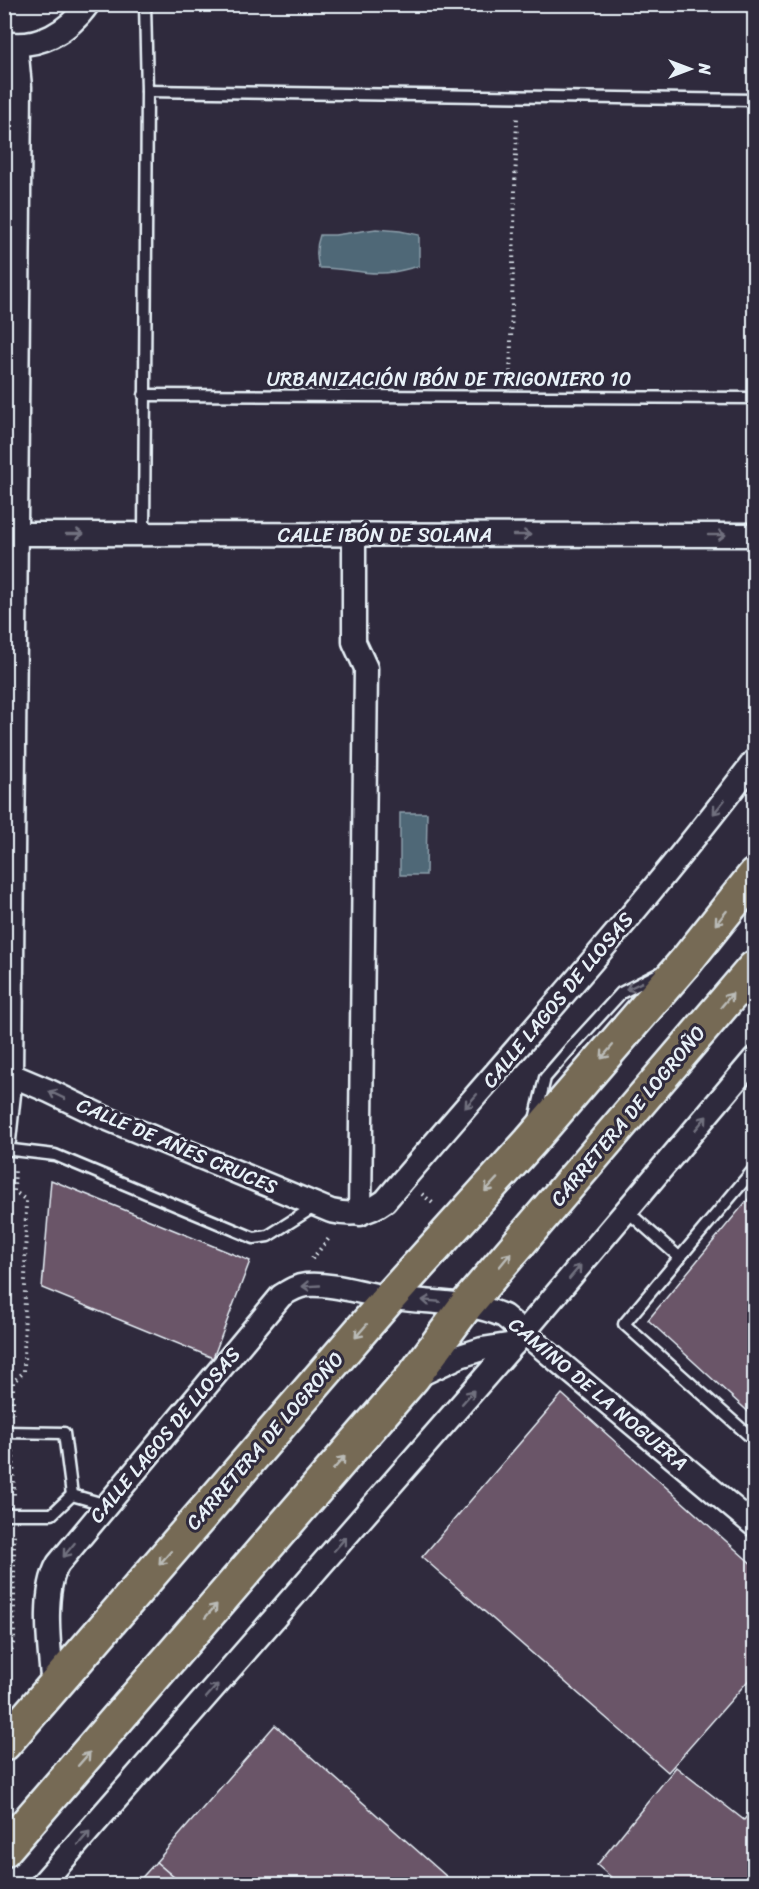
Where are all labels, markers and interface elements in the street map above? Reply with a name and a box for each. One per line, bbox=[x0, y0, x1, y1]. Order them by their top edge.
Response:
north arrow bbox=[660, 39, 720, 99]
text: N bbox=[690, 62, 719, 75]
street label: URBANIZACIÓN IBÓN DE TRIGONIERO 10 bbox=[267, 362, 631, 397]
street label: CALLE IBÓN DE SOLANA bbox=[278, 518, 492, 553]
one-way arrow bbox=[64, 528, 84, 540]
one-way arrow bbox=[511, 529, 531, 541]
one-way arrow bbox=[706, 529, 726, 541]
one-way arrow bbox=[712, 799, 725, 815]
street label: CALLE LAGOS DE LLOSAS bbox=[473, 903, 643, 1096]
one-way arrow bbox=[714, 910, 727, 926]
one-way arrow bbox=[626, 981, 644, 992]
one-way arrow bbox=[720, 993, 734, 1008]
street label: CARRETERA DE LOGROÑO bbox=[541, 1017, 715, 1215]
one-way arrow bbox=[601, 1044, 614, 1060]
street label: CALLE DE AÑES CRUCES bbox=[71, 1088, 283, 1204]
one-way arrow bbox=[49, 1089, 67, 1100]
one-way arrow bbox=[465, 1093, 478, 1109]
one-way arrow bbox=[695, 1115, 708, 1131]
one-way arrow bbox=[484, 1177, 498, 1192]
one-way arrow bbox=[499, 1252, 512, 1268]
one-way arrow bbox=[569, 1264, 582, 1280]
one-way arrow bbox=[301, 1280, 321, 1291]
one-way arrow bbox=[422, 1295, 442, 1306]
street label: CAMINO DE LA NOGUERA bbox=[500, 1308, 696, 1480]
one-way arrow bbox=[354, 1323, 368, 1338]
street label: CALLE LAGOS DE LLOSAS bbox=[80, 1338, 250, 1531]
street label: CARRETERA DE LOGROÑO bbox=[177, 1343, 353, 1539]
one-way arrow bbox=[461, 1390, 475, 1405]
one-way arrow bbox=[332, 1456, 346, 1471]
one-way arrow bbox=[333, 1537, 347, 1552]
one-way arrow bbox=[63, 1542, 76, 1558]
one-way arrow bbox=[158, 1550, 171, 1566]
one-way arrow bbox=[205, 1603, 218, 1619]
one-way arrow bbox=[205, 1684, 219, 1699]
one-way arrow bbox=[77, 1751, 91, 1766]
one-way arrow bbox=[77, 1831, 91, 1846]

